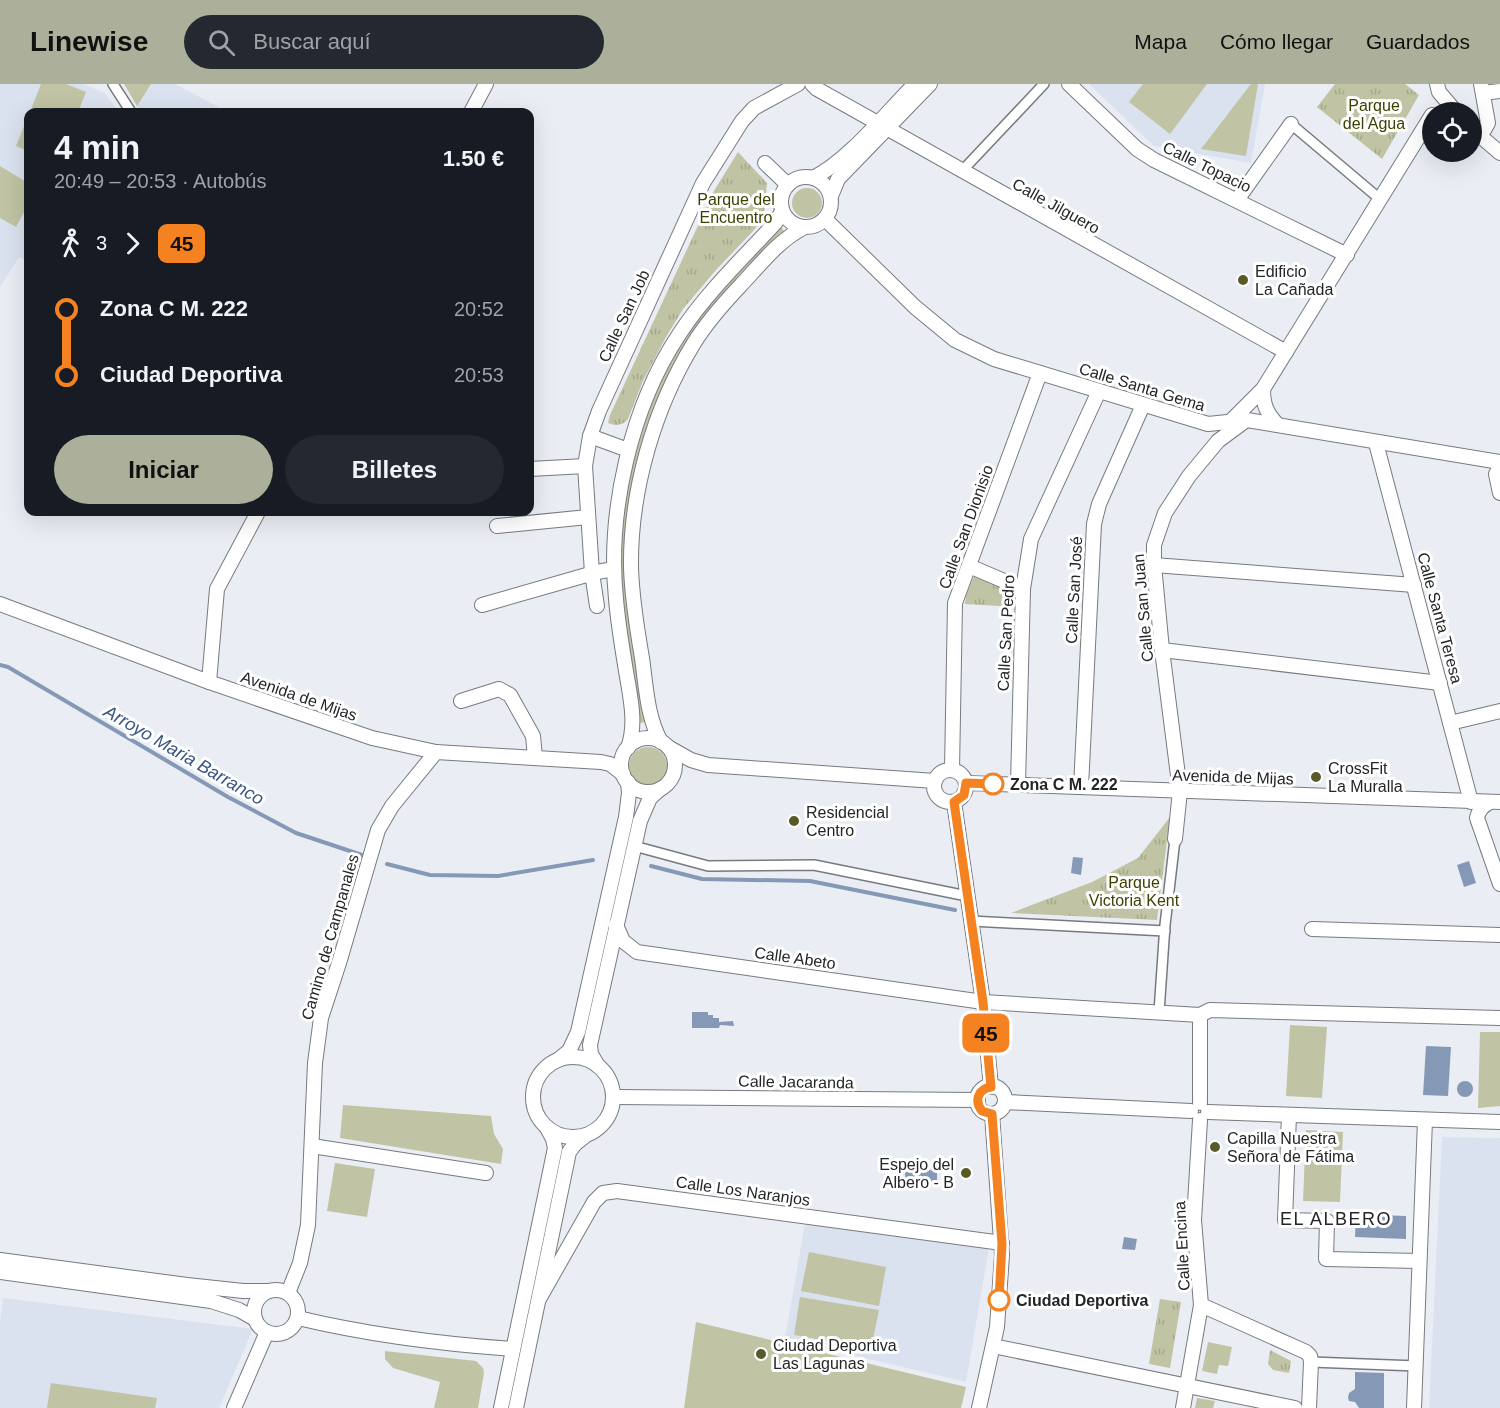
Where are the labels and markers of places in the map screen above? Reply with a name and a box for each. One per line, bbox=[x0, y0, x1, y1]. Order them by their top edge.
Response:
place label: Edificio La Cañada bbox=[1255, 263, 1333, 298]
marker: Edificio La Cañada bbox=[1236, 273, 1250, 287]
place label: CrossFit La Muralla bbox=[1328, 760, 1403, 795]
marker: CrossFit La Muralla bbox=[1309, 770, 1323, 784]
marker: Zona C M. 222 bbox=[982, 773, 1004, 795]
place label: Zona C M. 222 bbox=[1010, 776, 1118, 793]
place label: Residencial Centro bbox=[806, 804, 889, 839]
marker: Residencial Centro bbox=[787, 814, 801, 828]
place label: Capilla Nuestra Señora de Fátima bbox=[1227, 1130, 1354, 1165]
marker: Capilla Nuestra Señora de Fátima bbox=[1208, 1140, 1222, 1154]
place label: Espejo del Albero - B bbox=[879, 1156, 954, 1191]
marker: Espejo del Albero - B bbox=[959, 1166, 973, 1180]
marker: Ciudad Deportiva bbox=[988, 1289, 1010, 1311]
place label: Ciudad Deportiva bbox=[1016, 1292, 1149, 1309]
place label: Ciudad Deportiva Las Lagunas bbox=[773, 1337, 897, 1372]
marker: Ciudad Deportiva Las Lagunas bbox=[754, 1347, 768, 1361]

